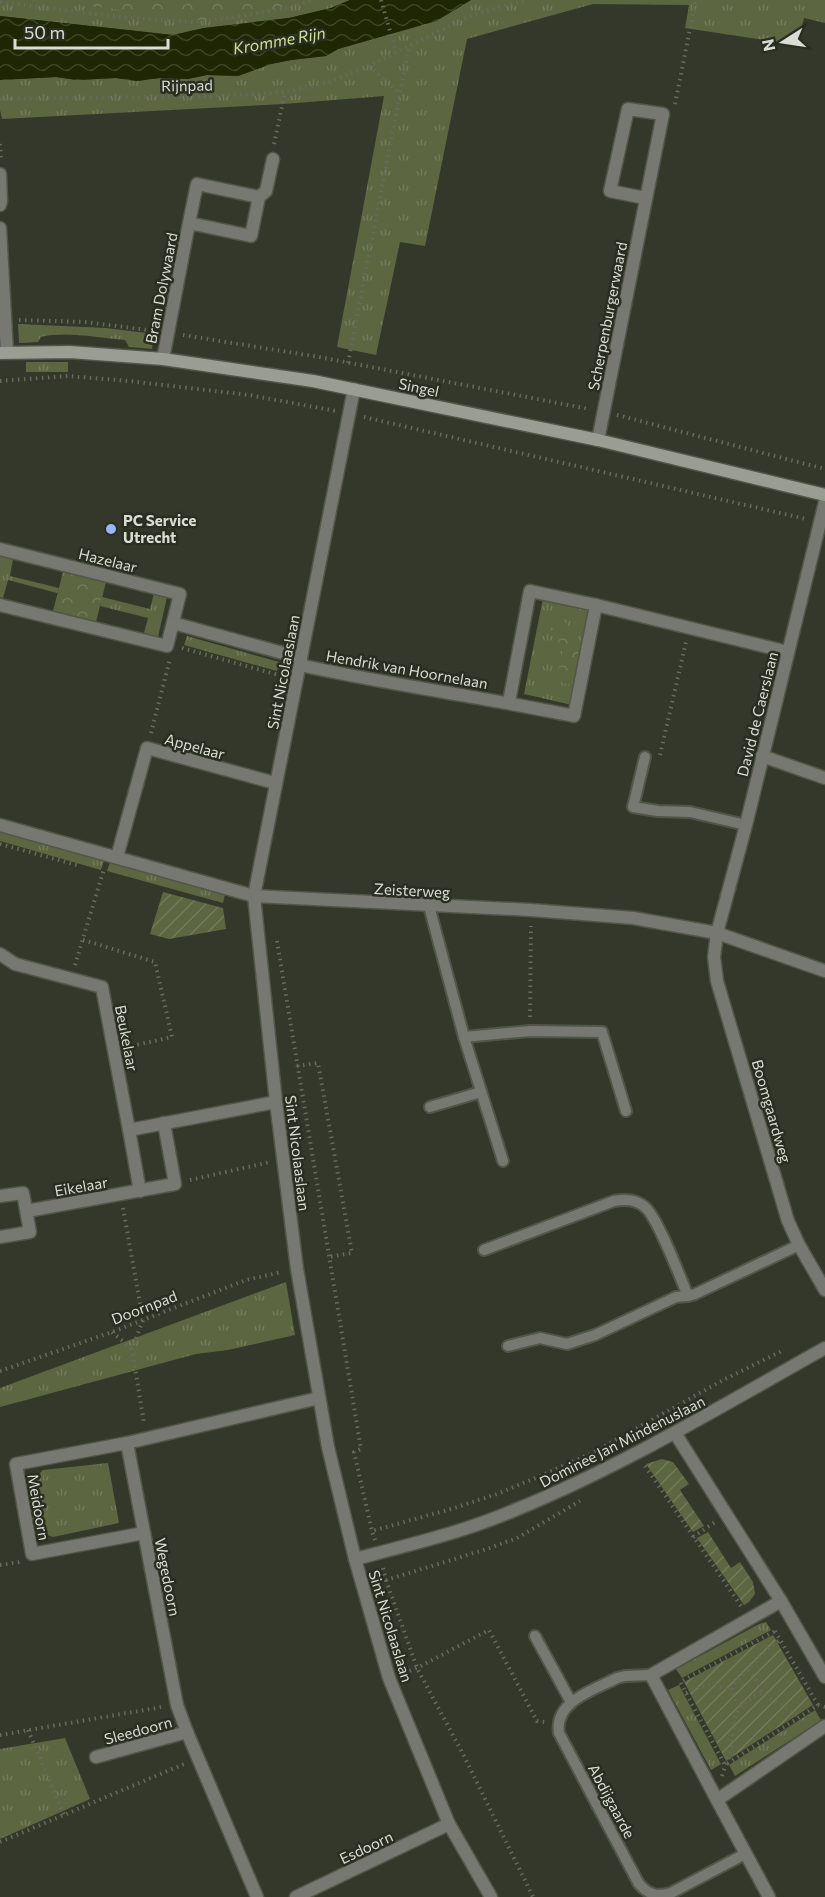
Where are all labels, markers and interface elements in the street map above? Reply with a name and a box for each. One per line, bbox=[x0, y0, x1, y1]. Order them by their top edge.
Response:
scale bar bbox=[15, 12, 168, 50]
north arrow bbox=[753, 12, 813, 72]
text: 50 m bbox=[24, 21, 65, 43]
water label: Kromme Rijn bbox=[231, 22, 327, 58]
text: N bbox=[757, 37, 778, 53]
street label: Rijnpad bbox=[161, 76, 213, 94]
street label: Bram Dolywaard bbox=[141, 231, 181, 345]
street label: Scherpenburgerwaard bbox=[584, 240, 630, 392]
street label: Singel bbox=[397, 374, 441, 400]
place label: PC Service Utrecht bbox=[123, 511, 197, 546]
marker: PC Service Utrecht bbox=[104, 522, 118, 536]
street label: Hazelaar bbox=[77, 544, 139, 576]
street label: Sint Nicolaaslaan bbox=[263, 613, 303, 731]
street label: Hendrik van Hoornelaan bbox=[325, 646, 489, 692]
street label: David de Caerslaan bbox=[733, 650, 781, 778]
street label: Appelaar bbox=[163, 729, 227, 763]
street label: Zeisterweg bbox=[373, 879, 451, 901]
street label: Beukelaar bbox=[112, 1003, 142, 1073]
street label: Boomgaardweg bbox=[749, 1057, 795, 1165]
street label: Sint Nicolaaslaan bbox=[282, 1094, 314, 1212]
street label: Eikelaar bbox=[53, 1172, 109, 1200]
street label: Doornpad bbox=[109, 1286, 179, 1328]
street label: Dominee Jan Mindenuslaan bbox=[536, 1391, 708, 1491]
street label: Meidoorn bbox=[24, 1472, 54, 1542]
street label: Wegedoorn bbox=[152, 1536, 184, 1618]
street label: Sint Nicolaaslaan bbox=[365, 1568, 417, 1684]
street label: Sleedoorn bbox=[102, 1712, 174, 1748]
street label: Abdijgaarde bbox=[585, 1761, 639, 1841]
street label: Esdoorn bbox=[336, 1827, 396, 1867]

